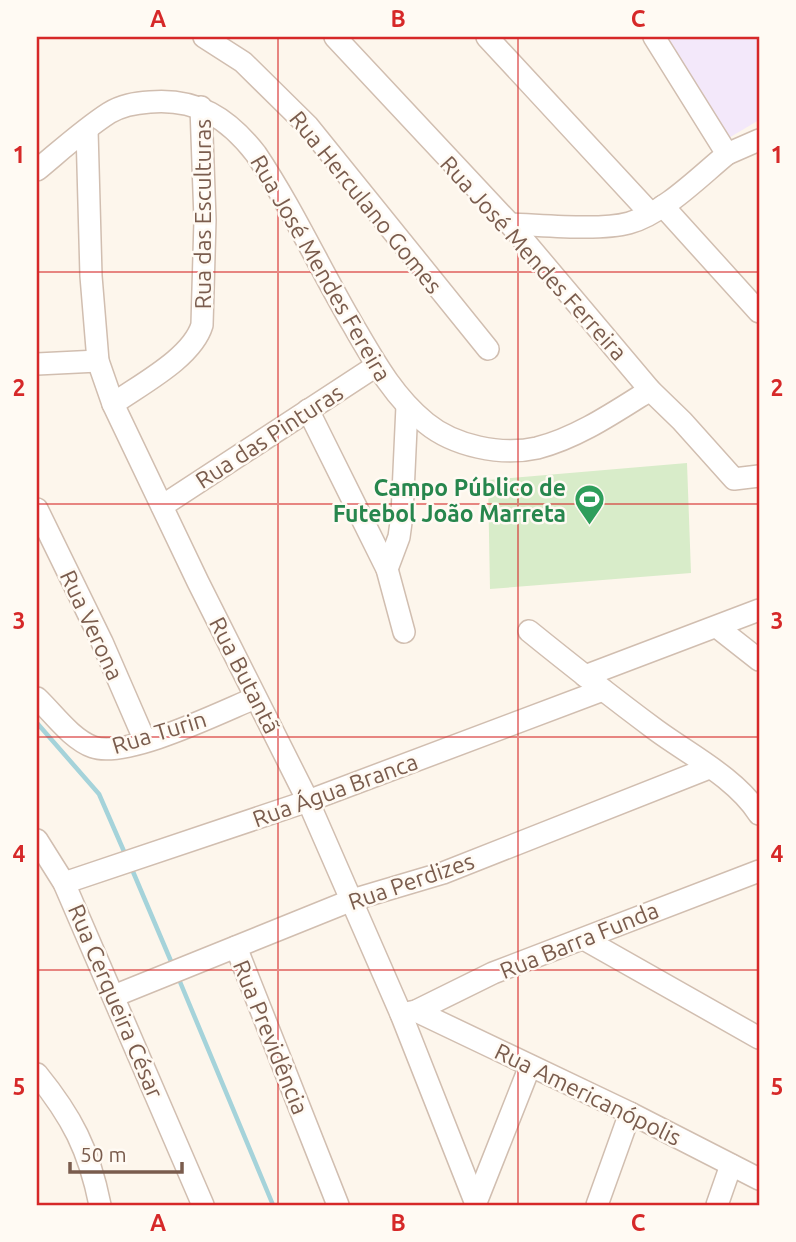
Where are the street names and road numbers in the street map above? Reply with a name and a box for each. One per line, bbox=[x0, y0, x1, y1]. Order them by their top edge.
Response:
street label: Rua Herculano Gomes bbox=[285, 106, 447, 298]
street label: Rua das Esculturas bbox=[190, 119, 215, 309]
street label: Rua José Mendes Fereira bbox=[246, 151, 396, 385]
street label: Rua José Mendes Ferreira bbox=[436, 151, 632, 365]
street label: Rua das Pinturas bbox=[191, 379, 347, 493]
street label: Rua Verona bbox=[56, 566, 128, 684]
street label: Rua Butantã bbox=[205, 613, 285, 737]
street label: Rua Turin bbox=[109, 706, 209, 758]
street label: Rua Água Branca bbox=[249, 748, 421, 831]
street label: Rua Perdizes bbox=[345, 848, 477, 914]
street label: Rua Barra Funda bbox=[496, 897, 662, 983]
street label: Rua Cerqueira César bbox=[64, 900, 168, 1102]
street label: Rua Previdência bbox=[229, 956, 313, 1118]
street label: Rua Americanópolis bbox=[491, 1038, 685, 1150]

